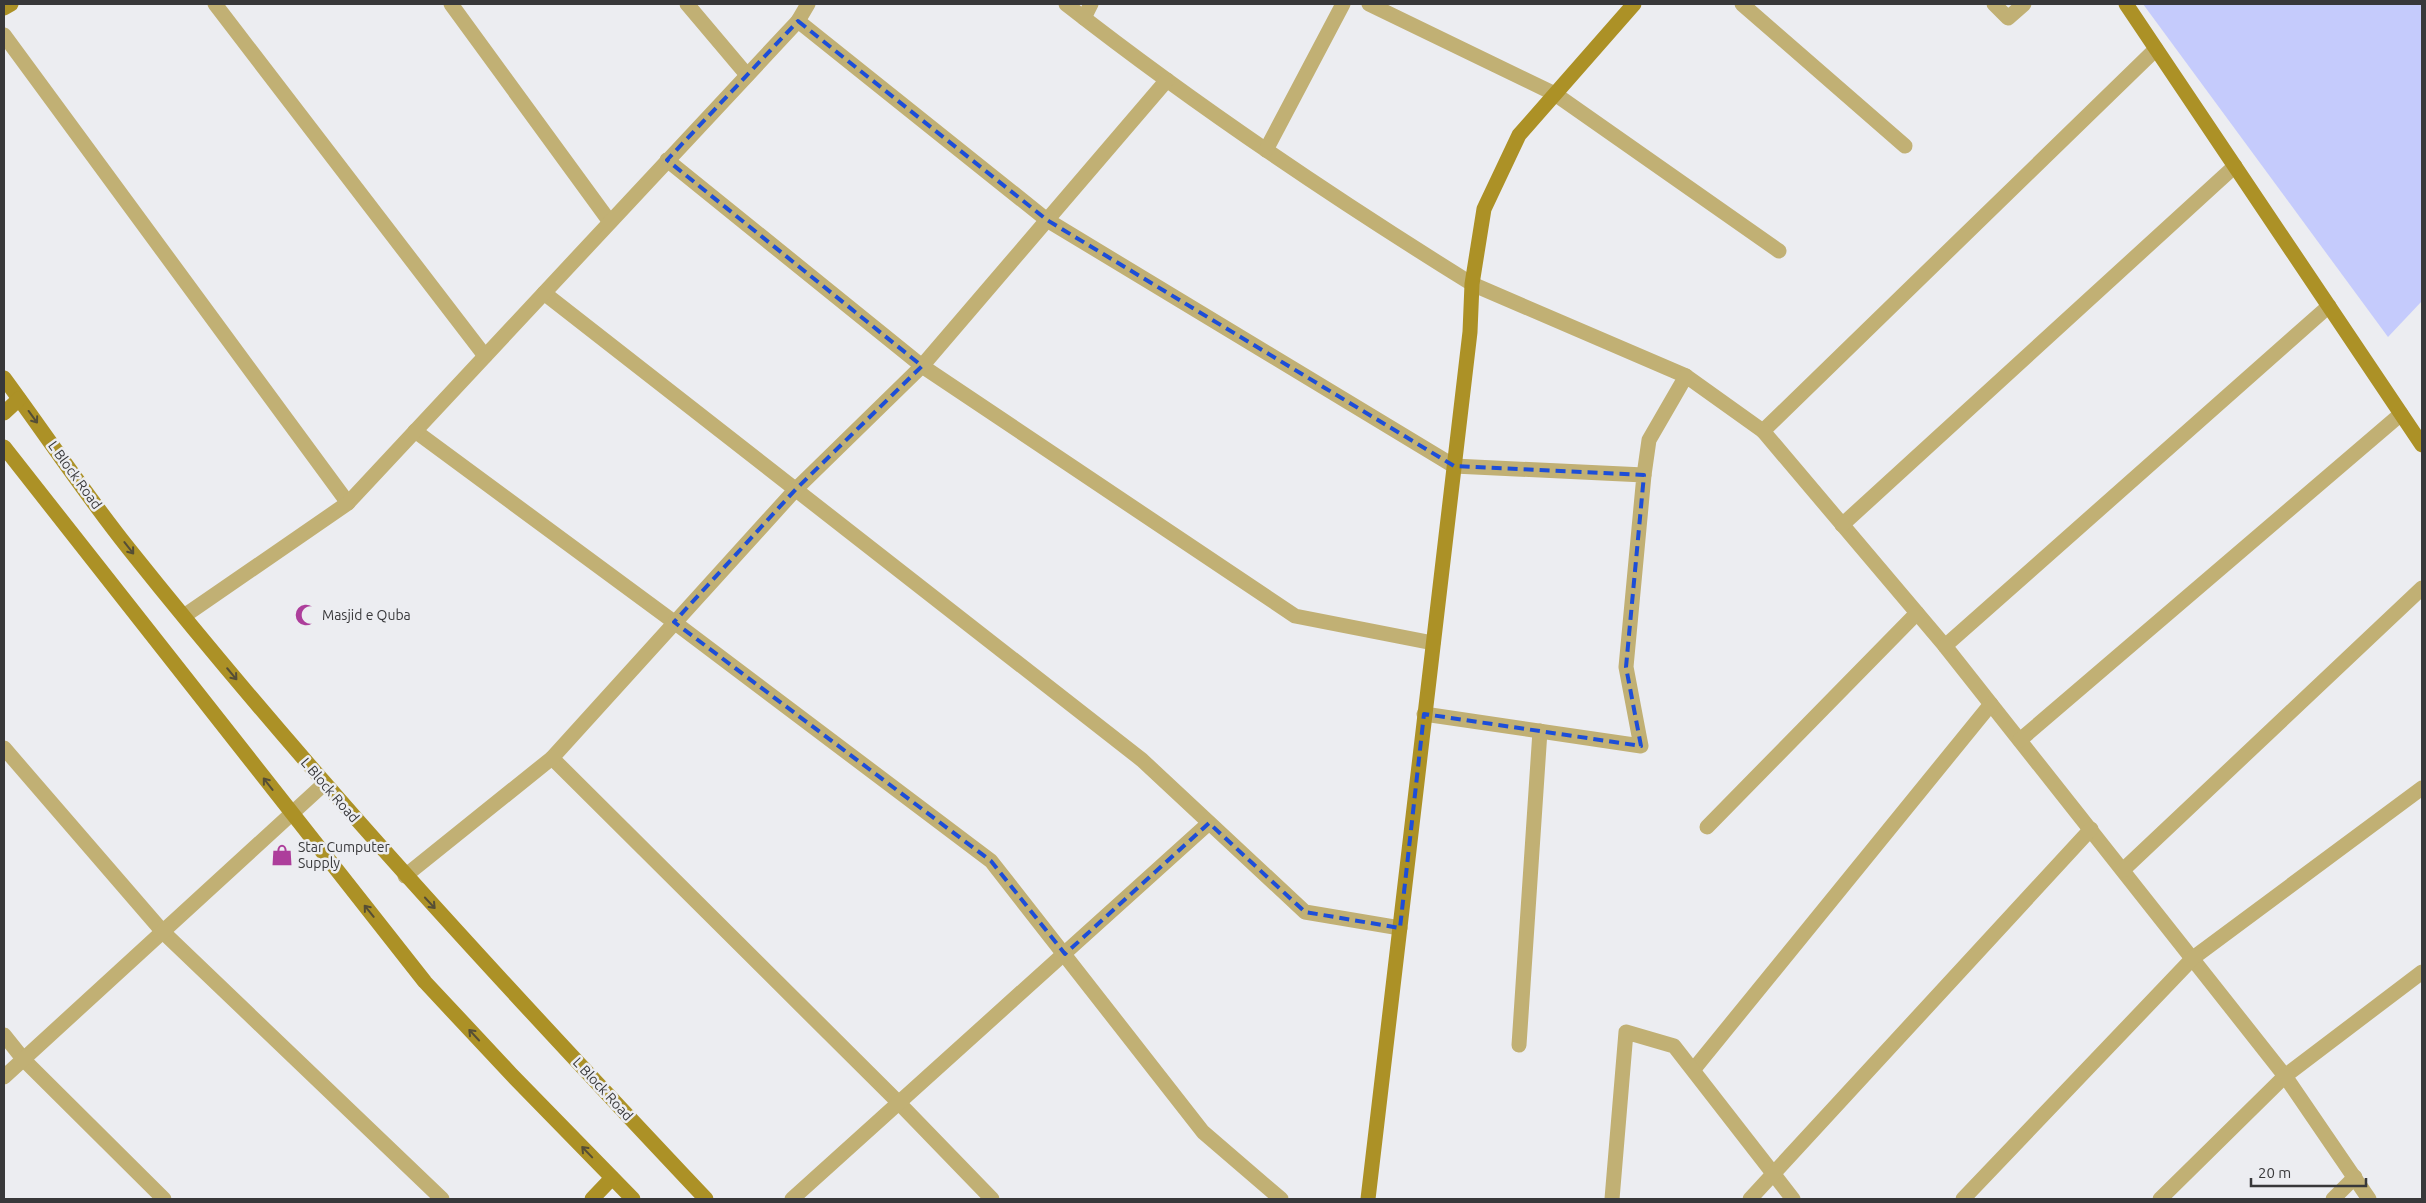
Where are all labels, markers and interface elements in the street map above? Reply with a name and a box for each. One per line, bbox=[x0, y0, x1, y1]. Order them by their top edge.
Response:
one-way arrow bbox=[28, 410, 38, 424]
street label: L Block Road bbox=[45, 438, 105, 512]
one-way arrow bbox=[124, 541, 134, 555]
mosque icon: Masjid e Quba bbox=[293, 602, 319, 628]
place label: Masjid e Quba bbox=[322, 607, 411, 623]
one-way arrow bbox=[227, 667, 238, 680]
street label: L Block Road bbox=[298, 755, 362, 825]
one-way arrow bbox=[262, 778, 273, 791]
place label: Star Cumputer Supply bbox=[298, 839, 390, 871]
shop icon: Star Cumputer Supply bbox=[269, 842, 295, 868]
one-way arrow bbox=[424, 896, 436, 909]
one-way arrow bbox=[363, 905, 374, 918]
one-way arrow bbox=[468, 1028, 480, 1041]
street label: L Block Road bbox=[570, 1054, 636, 1124]
one-way arrow bbox=[581, 1146, 593, 1158]
scale bar bbox=[2251, 1156, 2366, 1188]
text: 20 m bbox=[2258, 1164, 2291, 1181]

